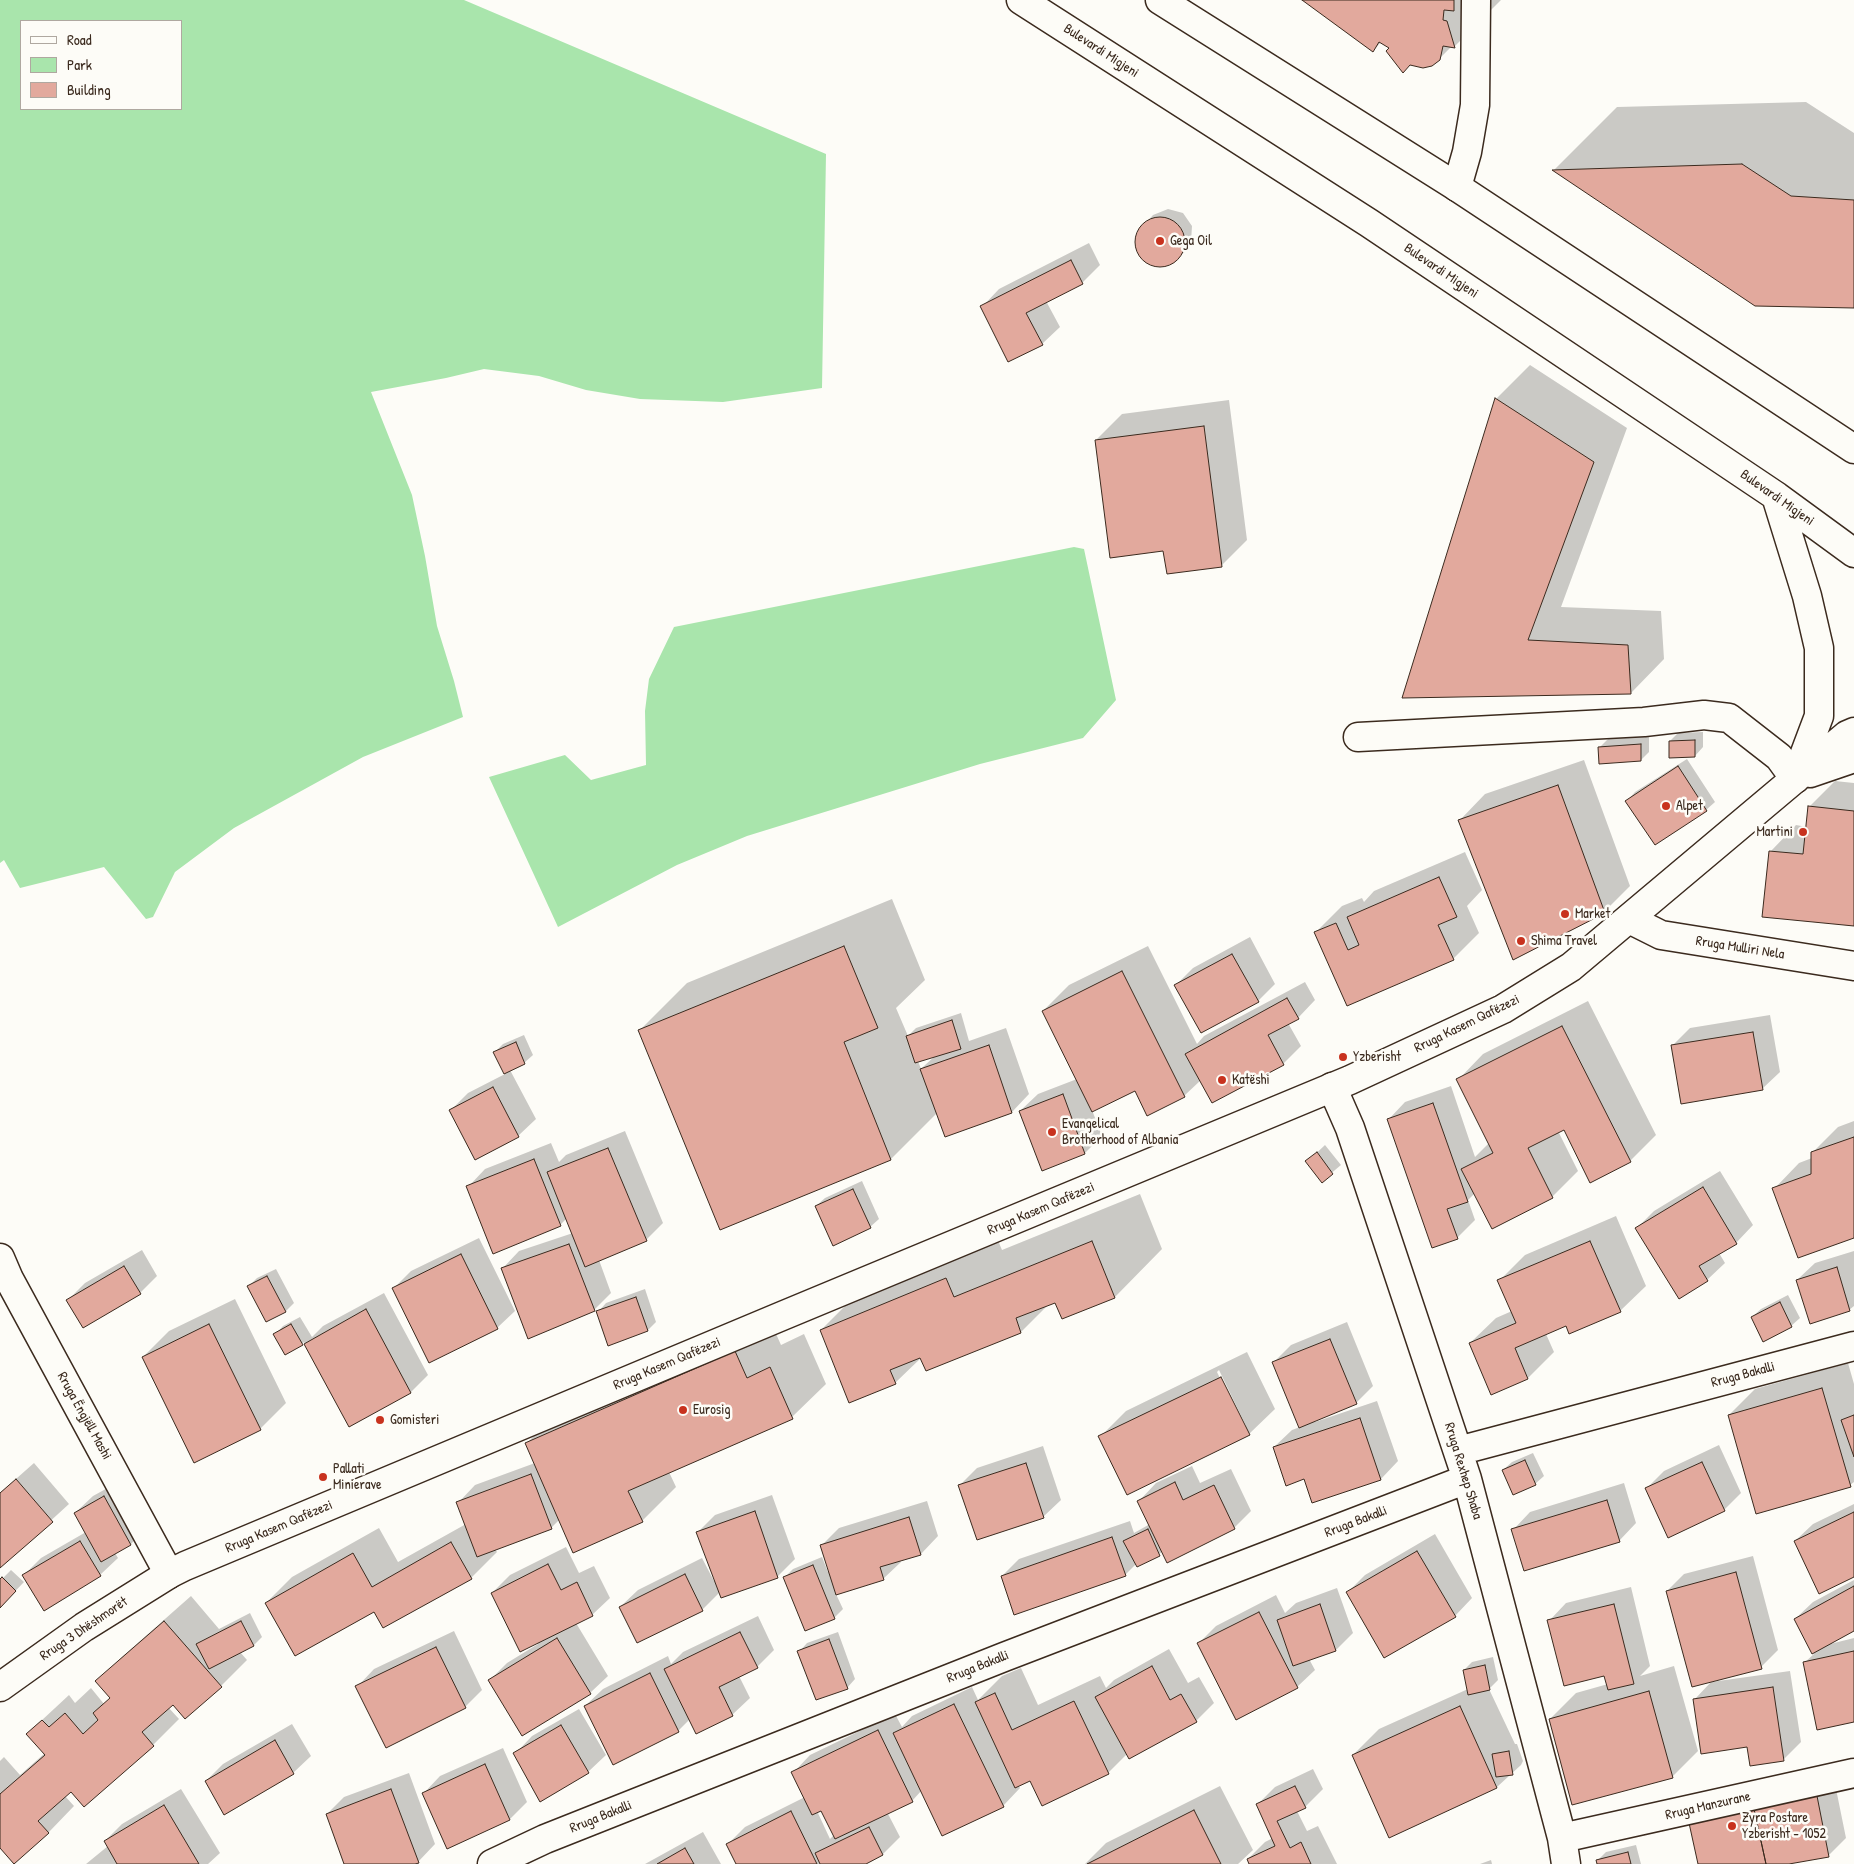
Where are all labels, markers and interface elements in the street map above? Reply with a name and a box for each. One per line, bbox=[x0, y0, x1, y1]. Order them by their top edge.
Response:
legend bbox=[20, 20, 182, 110]
street label: Bulevardi Migjeni bbox=[1060, 20, 1142, 82]
text: Road bbox=[67, 29, 92, 50]
text: Park bbox=[67, 54, 92, 75]
text: Building bbox=[67, 79, 111, 100]
place label: Gega Oil bbox=[1170, 233, 1212, 249]
marker: Gega Oil bbox=[1154, 235, 1166, 247]
street label: Bulevardi Migjeni bbox=[1401, 240, 1481, 302]
street label: Bulevardi Migjeni bbox=[1737, 466, 1817, 530]
place label: Alpet bbox=[1676, 798, 1703, 814]
marker: Alpet bbox=[1660, 800, 1672, 812]
place label: Martini bbox=[1756, 824, 1793, 840]
marker: Martini bbox=[1797, 826, 1809, 838]
place label: Market bbox=[1575, 906, 1610, 922]
marker: Market bbox=[1559, 908, 1571, 920]
place label: Shima Travel bbox=[1531, 933, 1597, 949]
street label: Rruga Mulliri Nela bbox=[1695, 933, 1785, 963]
marker: Shima Travel bbox=[1515, 935, 1527, 947]
street label: Rruga Kasem Qafëzezi bbox=[1412, 991, 1522, 1057]
place label: Yzberisht bbox=[1353, 1049, 1401, 1065]
marker: Yzberisht bbox=[1337, 1051, 1349, 1063]
place label: Katëshi bbox=[1232, 1072, 1270, 1088]
marker: Katëshi bbox=[1216, 1074, 1228, 1086]
place label: Evangelical Brotherhood of Albania bbox=[1062, 1116, 1178, 1148]
marker: Evangelical Brotherhood of Albania bbox=[1046, 1126, 1058, 1138]
street label: Rruga Kasem Qafëzezi bbox=[985, 1179, 1097, 1239]
street label: Rruga Kasem Qafëzezi bbox=[611, 1334, 723, 1394]
street label: Rruga Bakalli bbox=[1709, 1358, 1777, 1392]
street label: Rruga Ëngjëll Mashi bbox=[53, 1369, 115, 1463]
place label: Eurosig bbox=[693, 1402, 731, 1418]
marker: Eurosig bbox=[677, 1404, 689, 1416]
place label: Gomisteri bbox=[390, 1412, 439, 1428]
marker: Gomisteri bbox=[374, 1414, 386, 1426]
street label: Rruga Rexhep Shaba bbox=[1440, 1421, 1486, 1521]
place label: Pallati Minierave bbox=[333, 1461, 382, 1494]
marker: Pallati Minierave bbox=[317, 1471, 329, 1483]
street label: Rruga Kasem Qafëzezi bbox=[223, 1497, 335, 1557]
street label: Rruga Bakalli bbox=[1322, 1502, 1390, 1542]
street label: Rruga 3 Dhëshmorët bbox=[37, 1593, 131, 1665]
street label: Rruga Bakalli bbox=[945, 1647, 1011, 1687]
street label: Rruga Manzurane bbox=[1664, 1788, 1752, 1824]
street label: Rruga Bakalli bbox=[568, 1797, 634, 1837]
place label: Zyra Postare Yzberisht - 1052 bbox=[1742, 1810, 1826, 1842]
marker: Zyra Postare Yzberisht - 1052 bbox=[1726, 1820, 1738, 1832]

